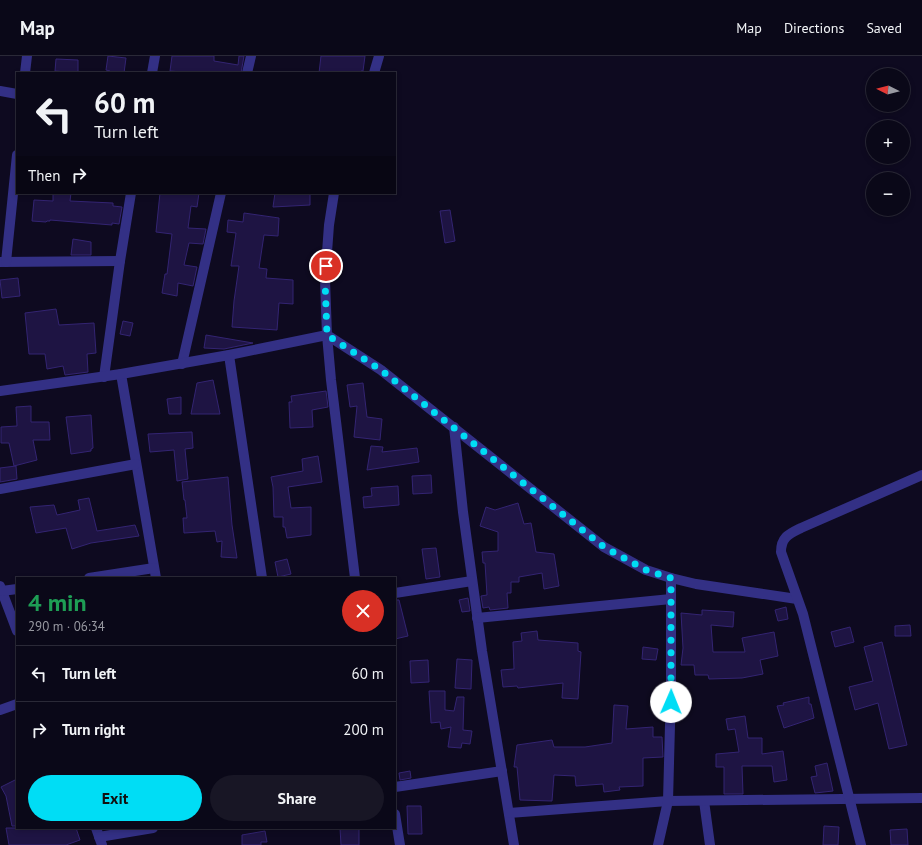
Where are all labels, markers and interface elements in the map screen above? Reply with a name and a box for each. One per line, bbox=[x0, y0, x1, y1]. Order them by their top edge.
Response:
text: Map bbox=[20, 16, 55, 40]
text: Map bbox=[736, 19, 762, 37]
text: Directions bbox=[784, 19, 844, 37]
text: Saved bbox=[866, 19, 902, 37]
north arrow bbox=[866, 68, 910, 112]
map controls bbox=[866, 68, 910, 216]
text: 60 m bbox=[94, 84, 155, 121]
icon: left bbox=[28, 88, 80, 140]
text: Turn left bbox=[94, 120, 159, 143]
button: + bbox=[866, 120, 910, 164]
icon: right bbox=[68, 164, 90, 186]
text: Then bbox=[28, 166, 60, 185]
button: − bbox=[866, 172, 910, 216]
pin bbox=[309, 249, 343, 283]
icon: arrive bbox=[315, 255, 337, 277]
text: 4 min bbox=[28, 587, 87, 618]
button: close bbox=[342, 590, 384, 632]
text: 290 m · 06:34 bbox=[28, 618, 105, 635]
icon: left bbox=[28, 663, 50, 685]
text: Turn left bbox=[62, 664, 116, 683]
text: 60 m bbox=[351, 664, 384, 683]
position arrow bbox=[650, 681, 692, 723]
icon: right bbox=[28, 719, 50, 741]
text: Turn right bbox=[62, 720, 125, 739]
text: 200 m bbox=[343, 720, 384, 739]
button: Exit bbox=[28, 775, 202, 821]
button: Share bbox=[210, 775, 384, 821]

